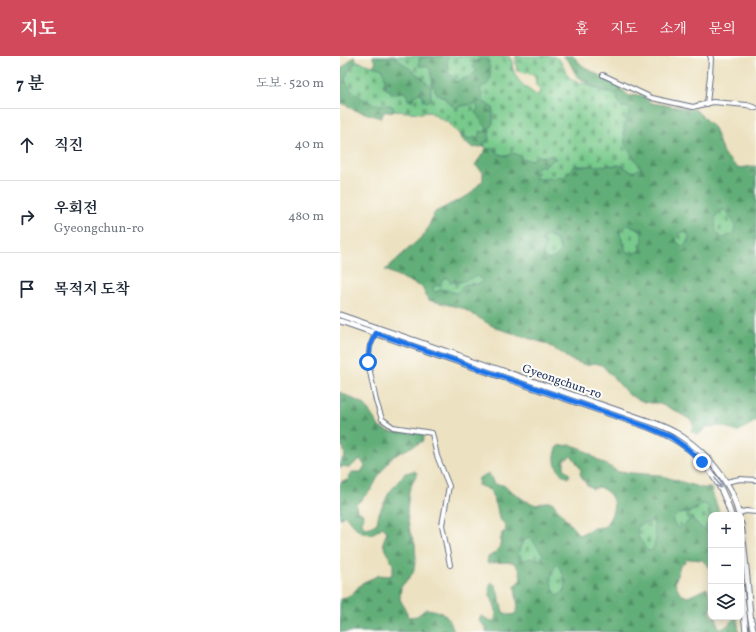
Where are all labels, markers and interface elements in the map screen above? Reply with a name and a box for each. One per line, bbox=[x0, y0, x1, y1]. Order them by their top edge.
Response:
text: 지도 bbox=[20, 17, 57, 43]
text: 홈 bbox=[575, 20, 589, 39]
text: 지도 bbox=[611, 20, 638, 39]
text: 소개 bbox=[660, 20, 687, 39]
text: 문의 bbox=[709, 20, 736, 39]
text: 7 분 bbox=[16, 73, 44, 96]
text: 도보 · 520 m bbox=[256, 75, 324, 93]
icon: ahead bbox=[16, 134, 38, 156]
text: 직진 bbox=[54, 136, 83, 157]
text: 40 m bbox=[295, 136, 324, 154]
text: 우회전 bbox=[54, 199, 97, 220]
icon: right bbox=[16, 206, 38, 228]
text: 480 m bbox=[288, 208, 324, 226]
text: Gyeongchun-ro bbox=[54, 220, 144, 238]
icon: arrive bbox=[16, 278, 38, 300]
text: 목적지 도착 bbox=[54, 280, 129, 301]
route start bbox=[359, 353, 377, 371]
street label: Gyeongchun-ro bbox=[520, 361, 604, 403]
route end bbox=[693, 453, 711, 471]
one-way arrow bbox=[714, 477, 722, 489]
map controls bbox=[708, 512, 744, 620]
button: + bbox=[708, 512, 744, 548]
button: − bbox=[708, 548, 744, 584]
button: layers bbox=[708, 584, 744, 620]

